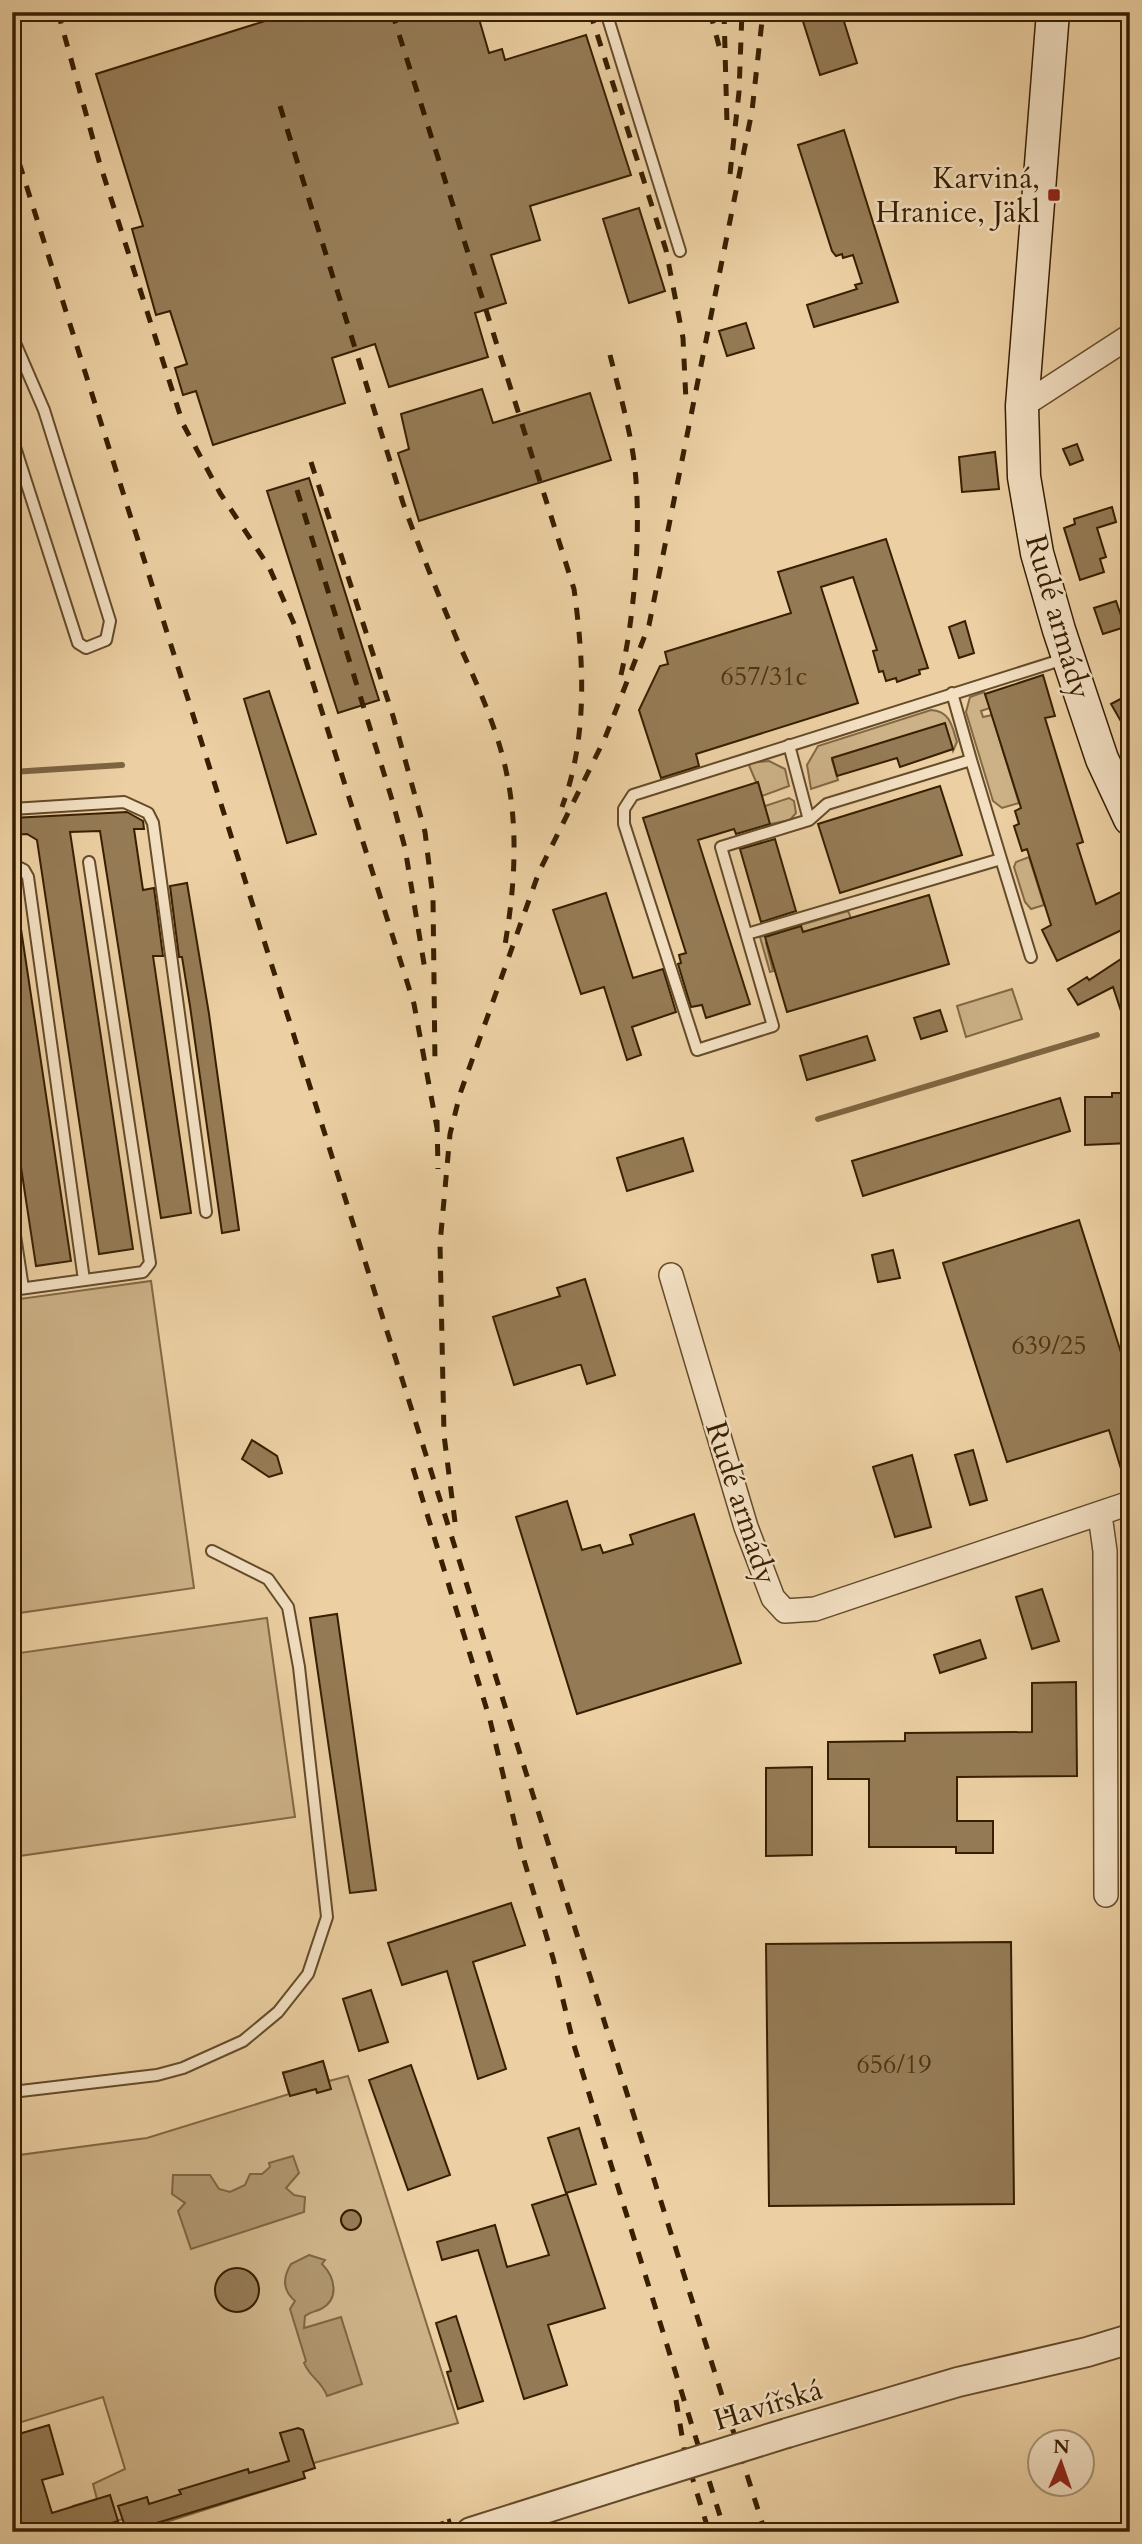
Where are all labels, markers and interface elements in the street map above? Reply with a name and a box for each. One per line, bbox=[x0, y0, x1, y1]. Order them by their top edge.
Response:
place label: Karviná, Hranice, Jäkl bbox=[875, 158, 1040, 233]
marker: Karviná, Hranice, Jäkl bbox=[1046, 187, 1062, 203]
street label: Rudé armády bbox=[1015, 530, 1101, 704]
house number: 657/31c bbox=[721, 659, 807, 694]
house number: 639/25 bbox=[1011, 1328, 1087, 1363]
street label: Rudé armády bbox=[695, 1416, 787, 1590]
house number: 656/19 bbox=[856, 2047, 932, 2082]
street label: Havířská bbox=[709, 2369, 827, 2441]
north arrow bbox=[1026, 2428, 1096, 2498]
text: N bbox=[1053, 2434, 1071, 2460]

